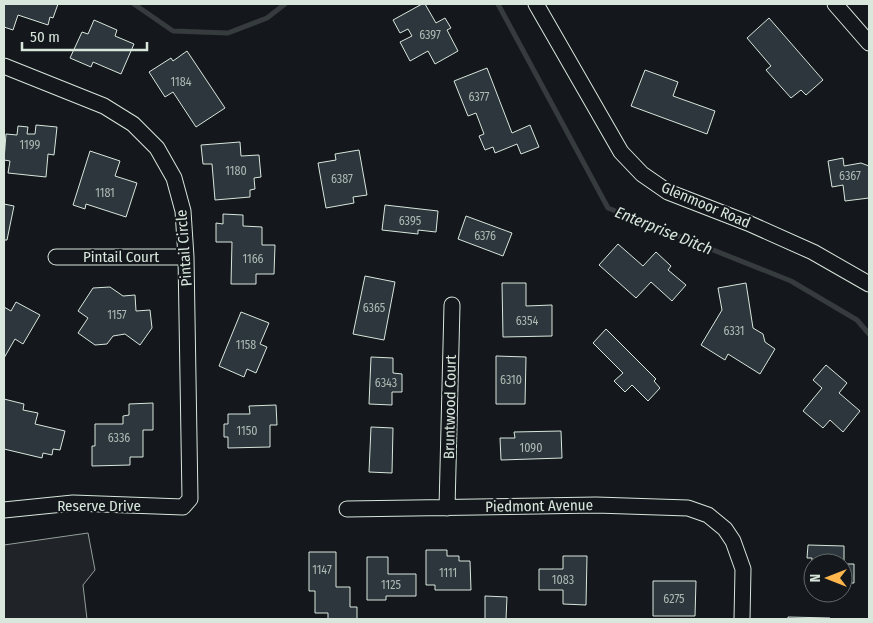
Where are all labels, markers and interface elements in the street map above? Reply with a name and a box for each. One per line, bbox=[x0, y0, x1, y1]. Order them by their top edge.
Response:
scale bar bbox=[22, 20, 148, 52]
text: 50 m bbox=[30, 28, 60, 46]
house number: 6397 bbox=[419, 28, 441, 42]
house number: 1184 bbox=[170, 75, 192, 89]
house number: 6377 bbox=[469, 90, 490, 104]
house number: 1199 bbox=[20, 138, 41, 152]
house number: 1180 bbox=[225, 164, 247, 178]
house number: 6367 bbox=[839, 169, 861, 183]
house number: 6387 bbox=[331, 172, 353, 186]
street label: Glenmoor Road bbox=[659, 178, 753, 232]
house number: 1181 bbox=[95, 186, 115, 200]
water label: Enterprise Ditch bbox=[612, 202, 715, 259]
street label: Pintail Circle bbox=[172, 209, 196, 287]
house number: 6395 bbox=[399, 214, 422, 228]
house number: 6376 bbox=[474, 229, 496, 243]
street label: Pintail Court bbox=[83, 248, 159, 266]
house number: 1166 bbox=[242, 252, 264, 266]
house number: 6365 bbox=[363, 301, 386, 315]
house number: 1157 bbox=[107, 308, 127, 322]
house number: 6354 bbox=[516, 314, 538, 328]
house number: 6331 bbox=[723, 324, 745, 338]
house number: 1158 bbox=[236, 338, 256, 352]
street label: Bruntwood Court bbox=[440, 355, 460, 459]
house number: 6310 bbox=[500, 373, 522, 387]
house number: 6343 bbox=[375, 376, 397, 390]
house number: 1150 bbox=[237, 424, 257, 438]
house number: 6336 bbox=[108, 431, 130, 445]
house number: 1090 bbox=[520, 441, 542, 455]
street label: Piedmont Avenue bbox=[485, 496, 593, 516]
street label: Reserve Drive bbox=[57, 497, 141, 515]
north arrow bbox=[803, 553, 853, 603]
house number: 1147 bbox=[312, 563, 332, 577]
house number: 1111 bbox=[439, 566, 457, 580]
house number: 1083 bbox=[552, 573, 574, 587]
text: N bbox=[807, 574, 824, 582]
house number: 1125 bbox=[381, 578, 401, 592]
house number: 6275 bbox=[663, 592, 685, 606]

